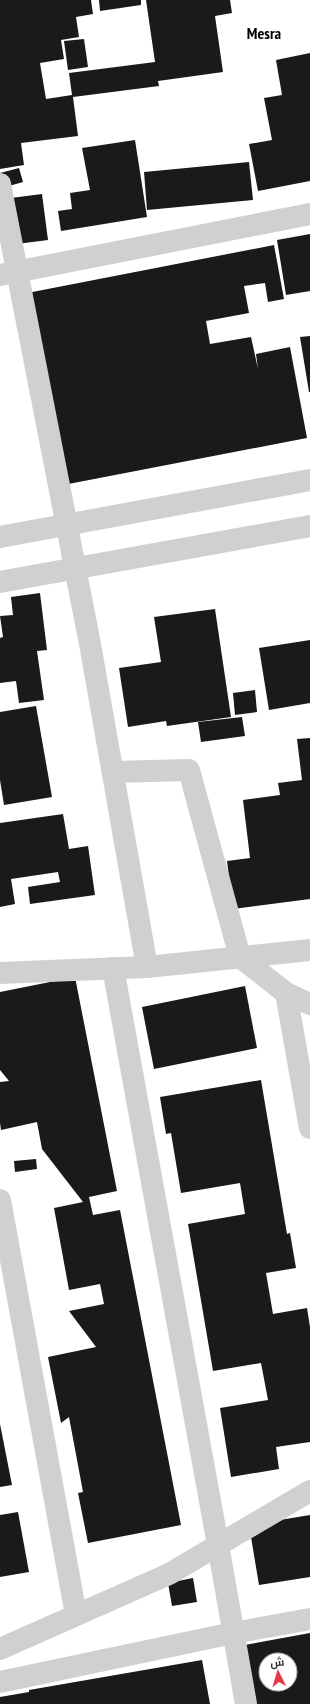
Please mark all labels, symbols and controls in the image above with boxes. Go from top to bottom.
district label: Mesra [247,23,282,43]
north arrow [258,1652,298,1692]
text: ش [269,1654,285,1670]

